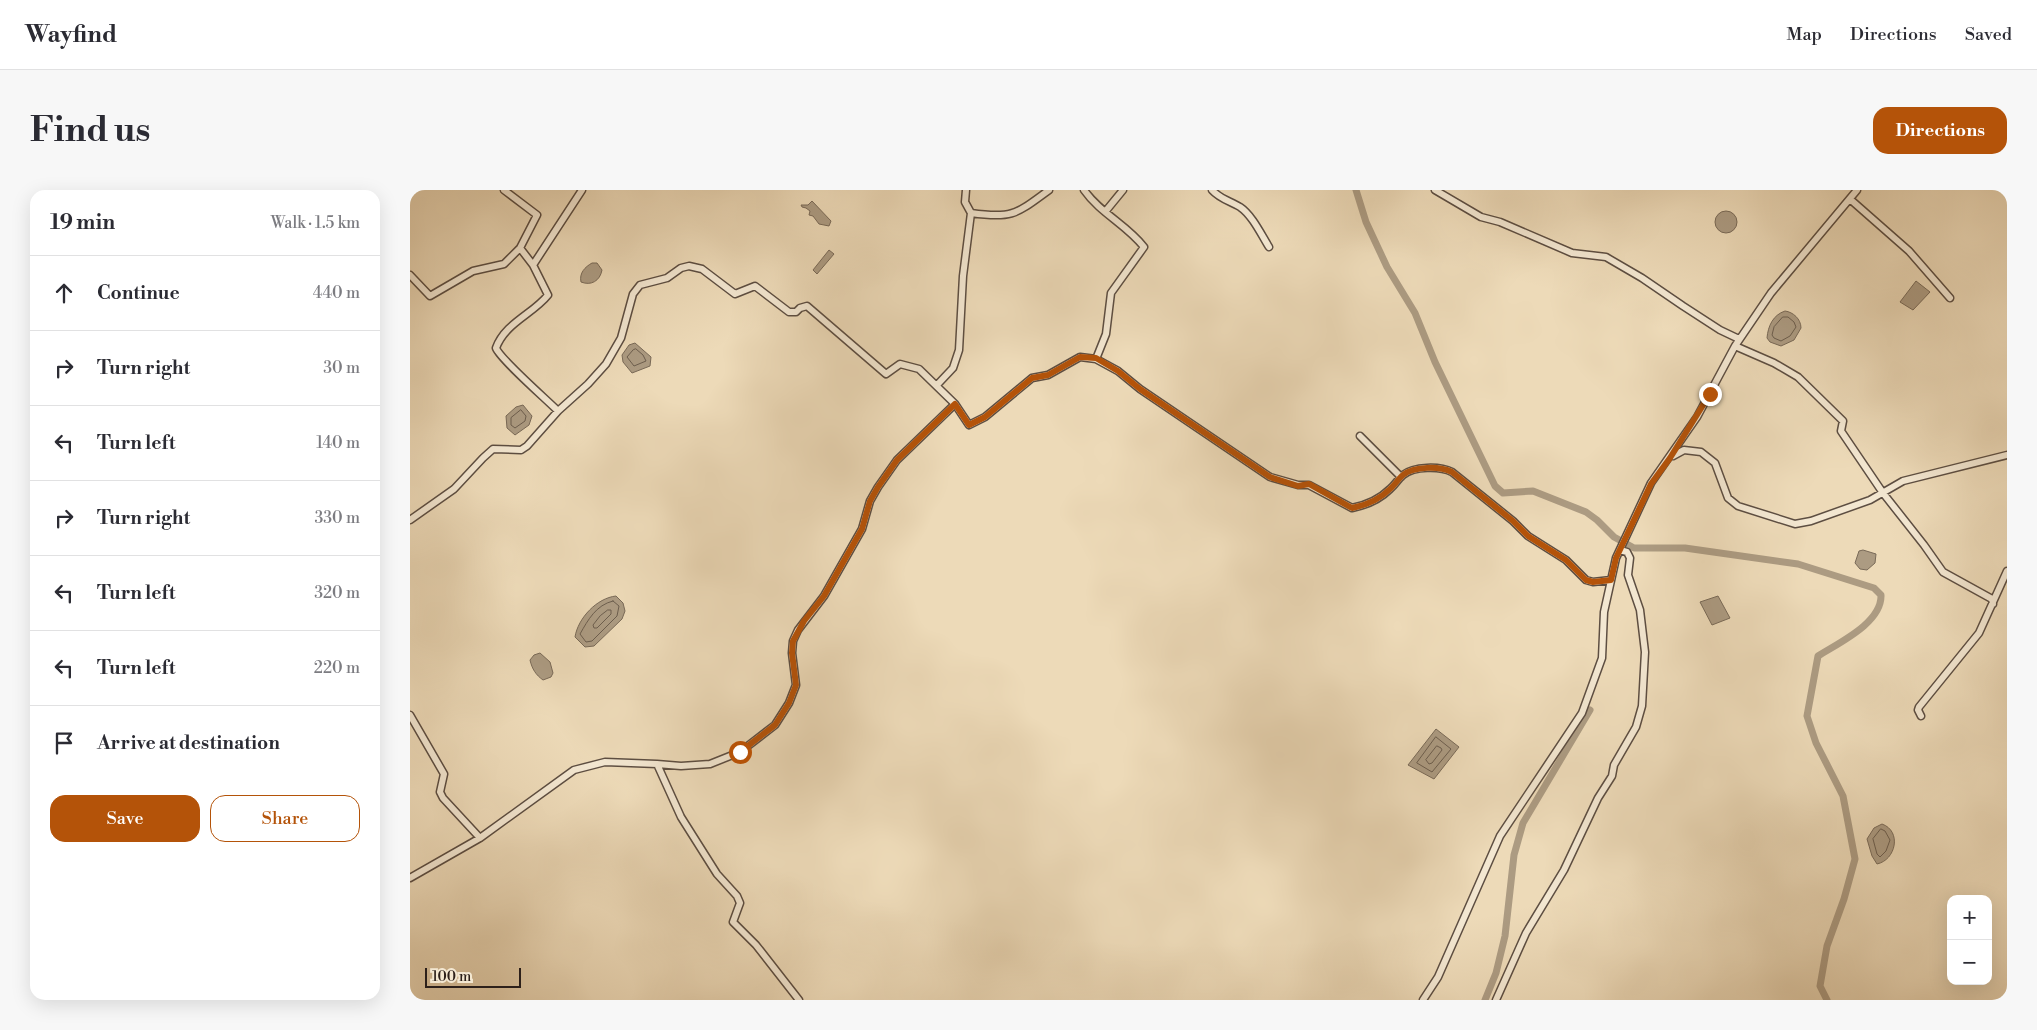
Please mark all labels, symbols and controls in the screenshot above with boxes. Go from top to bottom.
text: Wayfind [25,20,117,50]
text: Map [1786,23,1822,46]
text: Directions [1850,23,1937,46]
text: Saved [1965,23,2012,46]
button: Directions [1873,107,2007,154]
text: Find us [30,109,150,152]
text: 19 min [50,210,115,236]
text: Walk · 1.5 km [271,213,360,233]
icon: ahead [50,279,78,307]
text: Continue [97,281,180,305]
text: 440 m [313,283,360,303]
icon: right [50,354,78,382]
text: Turn right [97,356,190,380]
text: 30 m [323,358,360,378]
route end [1699,383,1722,406]
icon: left [50,429,78,457]
text: Turn left [97,431,176,455]
text: 140 m [316,433,360,453]
icon: right [50,504,78,532]
text: Turn right [97,506,190,530]
text: 330 m [314,508,360,528]
icon: left [50,579,78,607]
text: Turn left [97,581,176,605]
text: 320 m [314,583,360,603]
icon: left [50,654,78,682]
text: Turn left [97,656,176,680]
text: 220 m [314,658,360,678]
icon: arrive [50,729,78,757]
text: Arrive at destination [97,731,280,755]
route start [729,741,752,764]
button: Save [50,795,200,842]
button: Share [210,795,360,842]
map controls [1947,895,1992,985]
button: + [1947,895,1992,940]
button: − [1947,940,1992,985]
scale bar [425,965,521,988]
text: 100 m [432,968,471,986]

